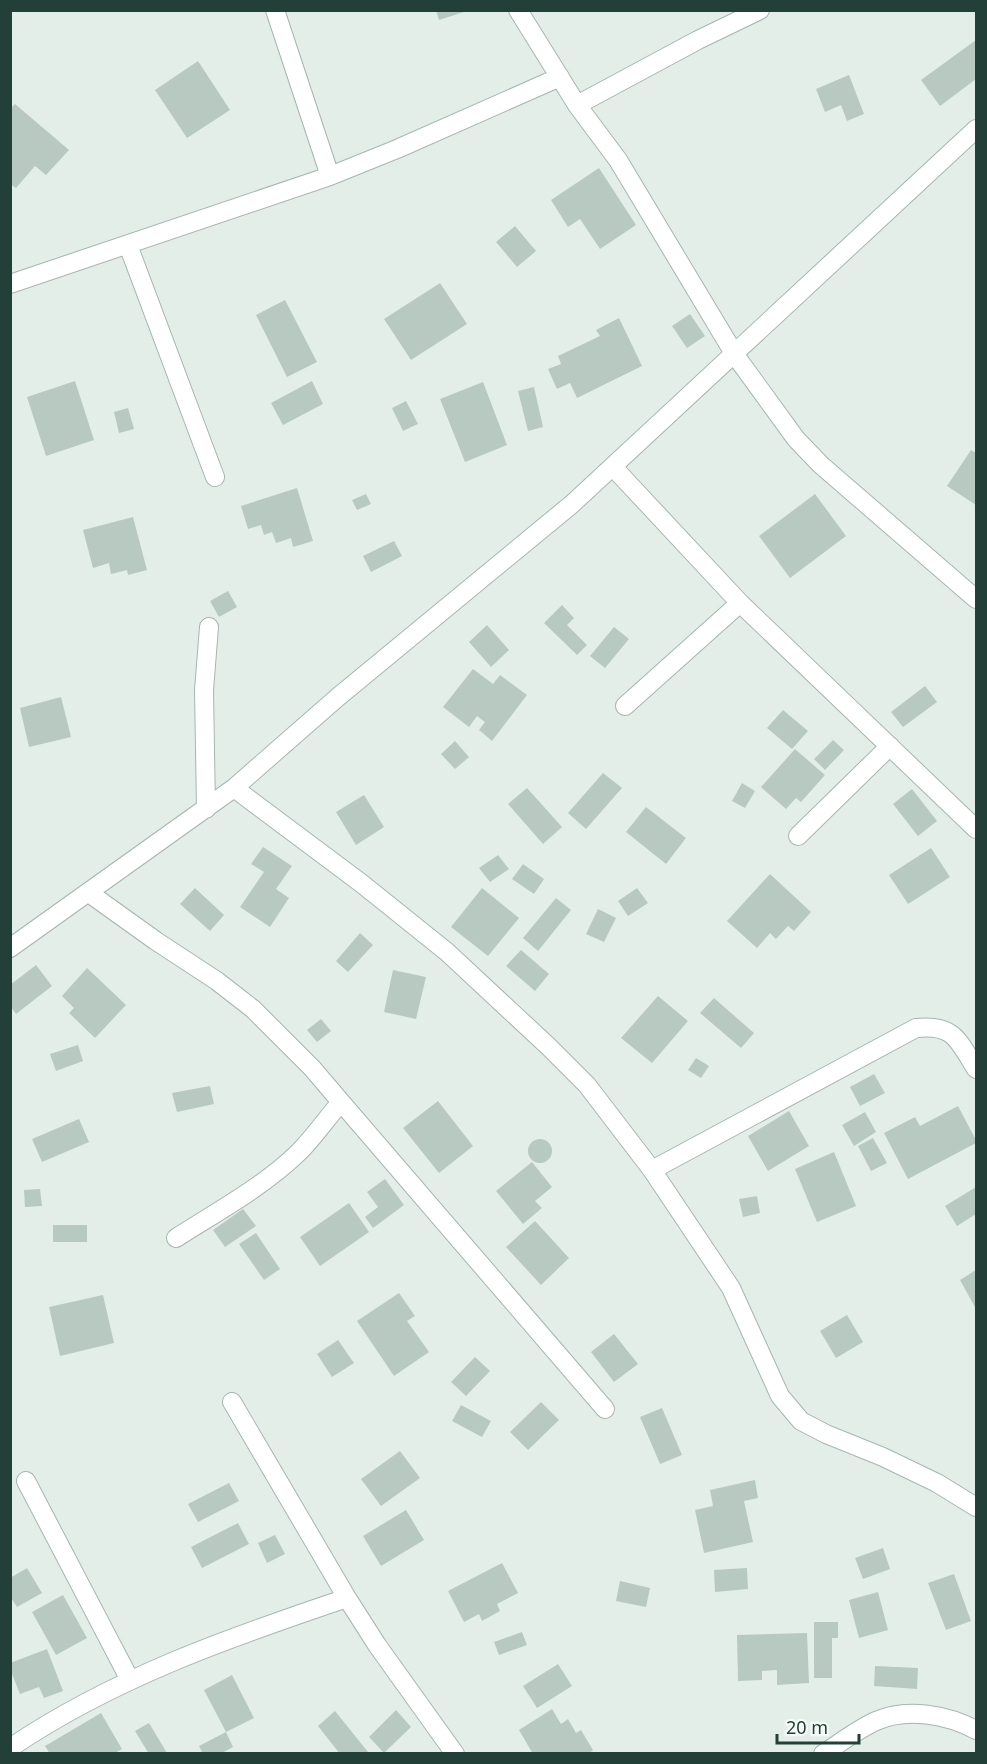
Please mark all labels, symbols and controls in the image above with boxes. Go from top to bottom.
scale bar [777,1707,860,1745]
text: 20 m [786,1715,828,1739]

